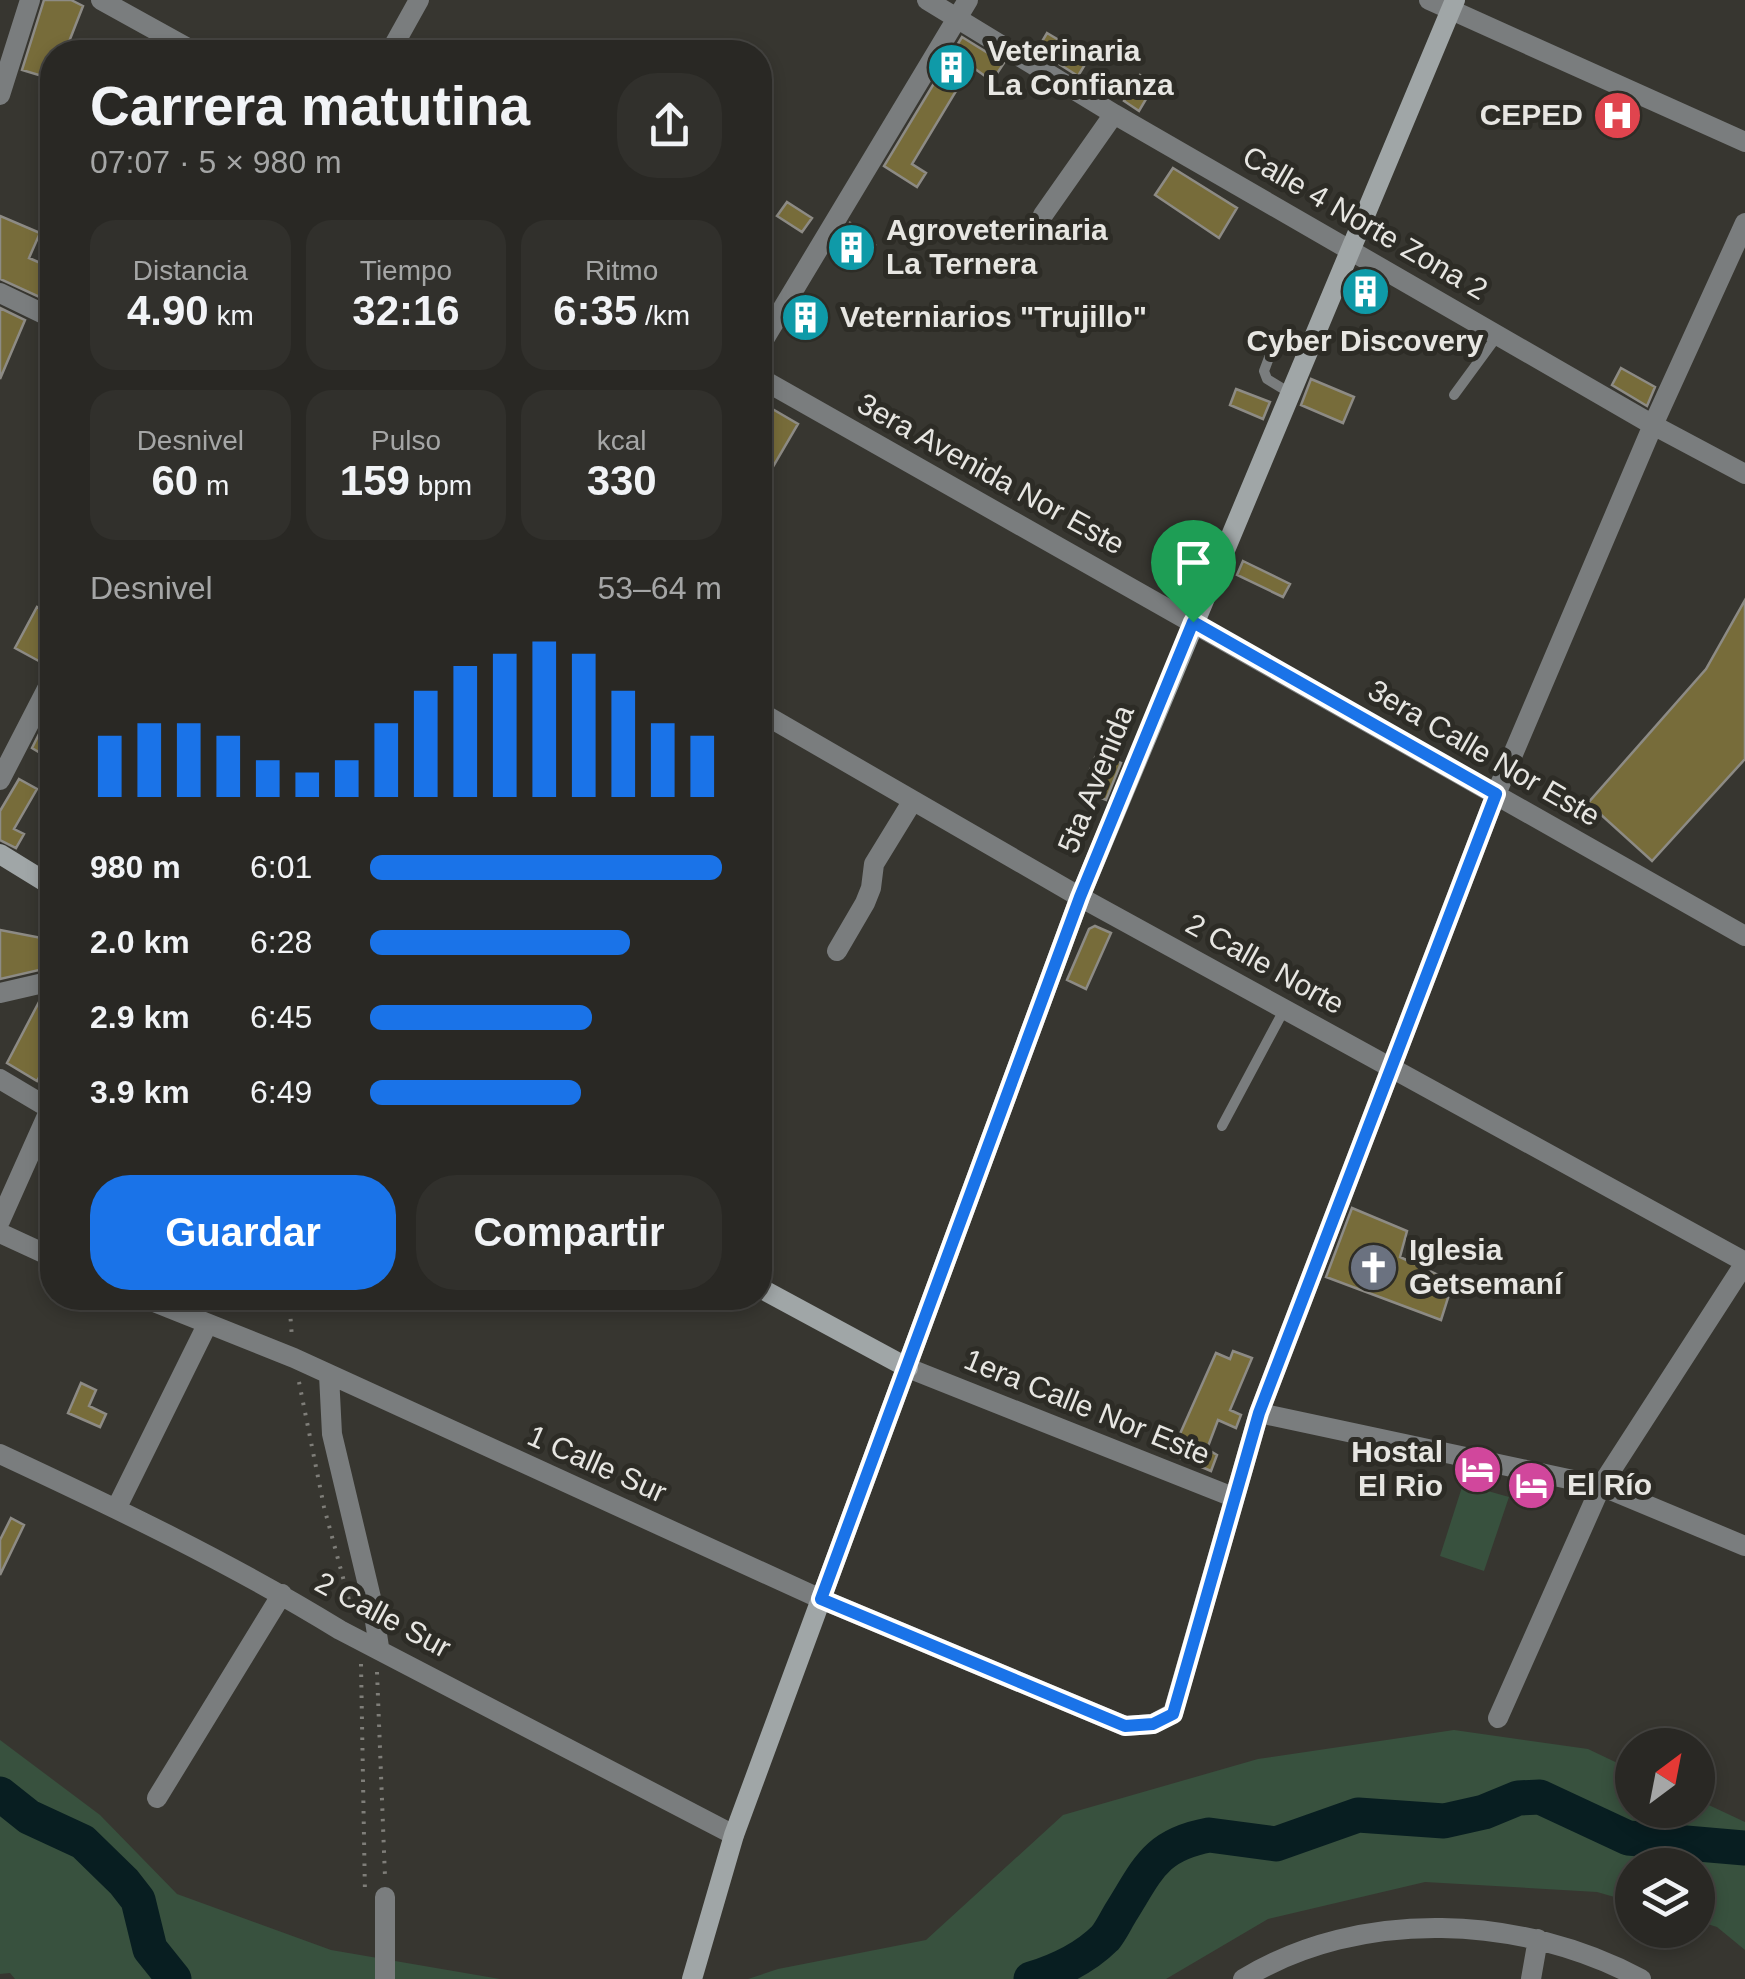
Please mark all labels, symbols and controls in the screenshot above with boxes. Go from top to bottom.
place label: Veterinaria La Confianza [987,34,1174,101]
building icon: Veterinaria La Confianza [926,42,978,94]
button: share [617,73,722,178]
text: Carrera matutina [90,75,530,137]
hospital icon: CEPED [1592,89,1644,141]
place label: CEPED [1480,98,1583,131]
street label: Calle 4 Norte Zona 2 [1237,139,1493,306]
text: 07:07 · 5 × 980 m [90,144,342,180]
place label: Agroveterinaria La Ternera [886,213,1108,280]
building icon: Agroveterinaria La Ternera [825,221,877,273]
text: Distancia [133,255,248,286]
text: Tiempo [360,255,452,286]
text: Ritmo [585,255,658,286]
building icon: Cyber Discovery [1339,266,1391,318]
text: 4.90 [127,287,209,334]
text: 32:16 [352,287,460,334]
text: 6:35 [553,287,637,334]
building icon: Veterniarios "Trujillo" [779,291,831,343]
text: km [209,300,254,331]
text: /km [637,300,690,331]
place label: Veterniarios "Trujillo" [840,300,1147,333]
place label: Cyber Discovery [1247,324,1484,357]
street label: 3era Avenida Nor Este [852,386,1130,561]
text: Desnivel [137,425,244,456]
text: Pulso [371,425,441,456]
text: kcal [597,425,647,456]
text: 60 [151,457,198,504]
text: 159 [340,457,410,504]
text: 330 [587,457,657,504]
text: m [198,470,229,501]
text: bpm [410,470,472,501]
pin [1151,520,1236,623]
icon: arrive [1166,535,1221,590]
text: Desnivel [90,570,213,606]
text: 53–64 m [597,570,722,606]
street label: 3era Calle Nor Este [1363,673,1606,832]
street label: 5ta Avenida [1051,700,1140,857]
text: 980 m [90,849,181,885]
text: 6:01 [250,849,312,885]
street label: 2 Calle Norte [1181,907,1350,1020]
text: 2.0 km [90,924,190,960]
text: 6:28 [250,924,312,960]
text: 2.9 km [90,999,190,1035]
text: 6:45 [250,999,312,1035]
text: 3.9 km [90,1074,190,1110]
text: 6:49 [250,1074,312,1110]
button: Guardar [90,1175,396,1290]
button: Compartir [416,1175,722,1290]
place label: Iglesia Getsemaní [1409,1233,1564,1300]
church icon: Iglesia Getsemaní [1348,1241,1400,1293]
street label: 1era Calle Nor Este [960,1342,1215,1471]
street label: 1 Calle Sur [523,1418,672,1509]
place label: Hostal El Rio [1351,1435,1443,1502]
hotel icon: Hostal El Rio [1452,1443,1504,1495]
hotel icon: El Río [1506,1459,1558,1511]
place label: El Río [1567,1468,1652,1501]
street label: 2 Calle Sur [310,1565,457,1664]
north arrow [1615,1728,1715,1828]
map controls [1615,1728,1715,1948]
button: layers [1615,1848,1715,1948]

